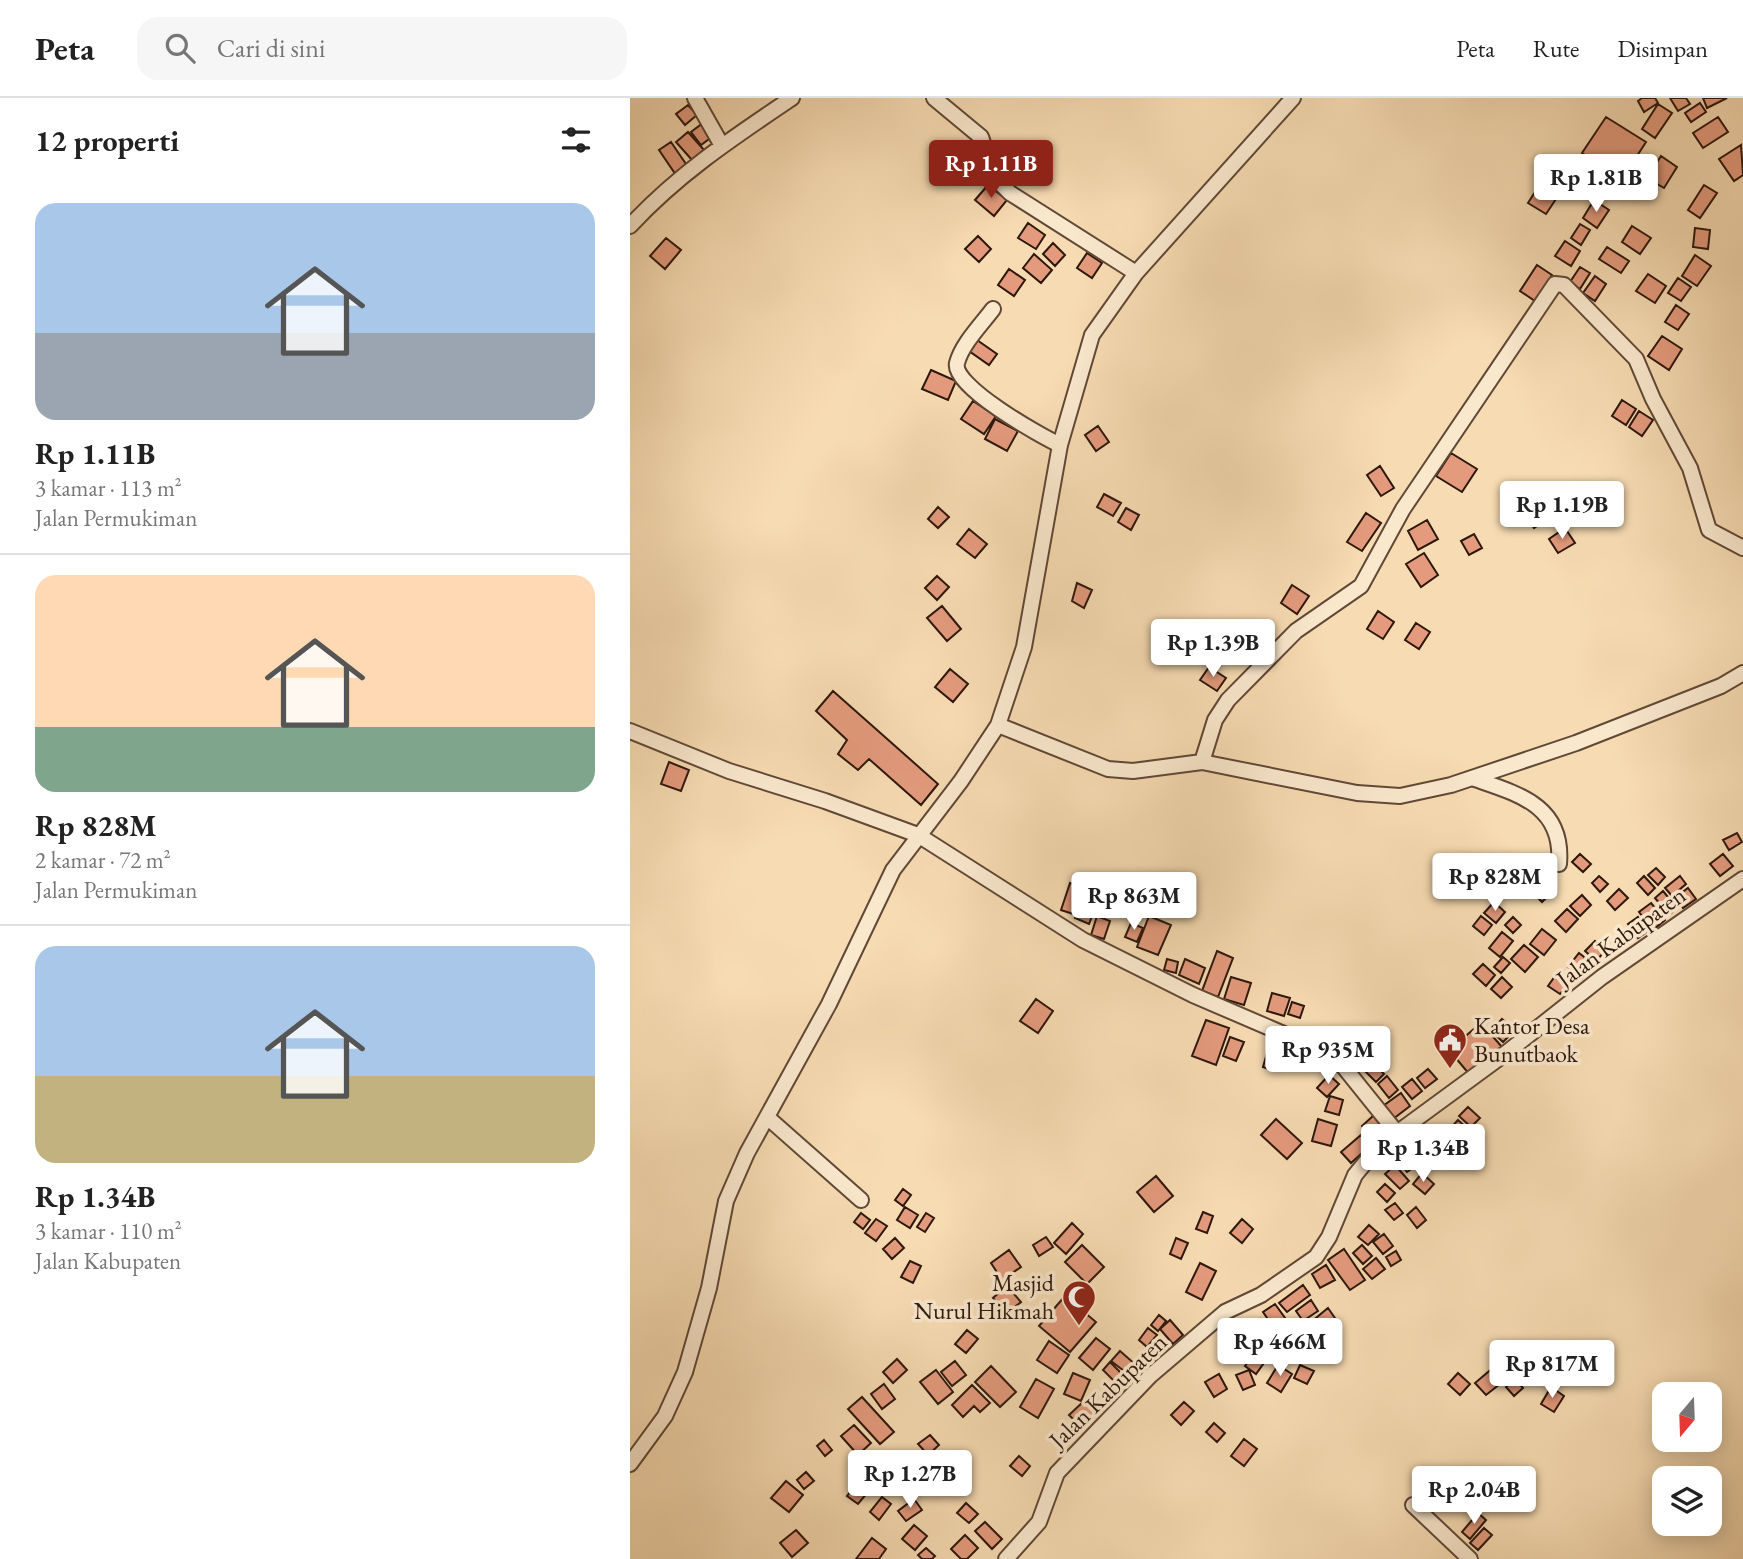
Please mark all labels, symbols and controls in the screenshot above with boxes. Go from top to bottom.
search box [137,17,627,80]
text: Peta [35,27,95,70]
icon: search [161,29,199,67]
text: Cari di sini [217,31,325,65]
text: Peta [1456,33,1495,64]
text: Rute [1533,33,1579,64]
text: Disimpan [1617,33,1708,64]
text: 12 properti [35,121,179,160]
icon: filters [557,121,595,159]
pin: Rp 1.11B [919,140,1063,200]
text: Rp 1.11B [945,148,1037,178]
pin: Rp 1.81B [1524,155,1668,214]
text: Rp 1.81B [1550,162,1642,192]
icon: home [252,248,378,374]
text: Rp 1.11B [35,434,155,473]
text: 3 kamar · 113 m² [35,473,182,503]
pin: Rp 1.19B [1490,482,1634,541]
text: Rp 1.19B [1516,489,1608,519]
text: Jalan Permukiman [35,503,197,533]
icon: home [252,620,378,746]
pin: Rp 1.39B [1141,620,1285,679]
text: Rp 1.39B [1167,627,1259,657]
text: Rp 828M [35,806,157,845]
text: 2 kamar · 72 m² [35,845,171,875]
pin: Rp 828M [1430,854,1560,913]
text: Rp 828M [1448,861,1542,891]
pin: Rp 863M [1069,872,1199,932]
text: Jalan Permukiman [35,875,197,905]
street label: Jalan Kabupaten [1548,879,1692,995]
text: Rp 863M [1087,880,1181,910]
icon: home [252,991,378,1117]
place label: Kantor Desa Bunutbaok [1474,1010,1590,1069]
public building icon: Kantor Desa Bunutbaok [1431,1021,1469,1070]
pin: Rp 935M [1263,1026,1393,1086]
text: Rp 935M [1281,1034,1375,1064]
pin: Rp 1.34B [1351,1124,1495,1184]
text: Rp 1.34B [1377,1132,1469,1162]
text: Rp 1.34B [35,1177,155,1216]
text: 3 kamar · 110 m² [35,1216,182,1246]
text: Jalan Kabupaten [35,1246,181,1276]
place label: Masjid Nurul Hikmah [914,1267,1055,1326]
mosque icon: Masjid Nurul Hikmah [1060,1278,1098,1327]
pin: Rp 466M [1215,1318,1345,1378]
street label: Jalan Kabupaten [1041,1326,1174,1456]
text: Rp 466M [1233,1326,1327,1356]
pin: Rp 817M [1487,1340,1617,1400]
text: Rp 817M [1505,1348,1599,1378]
north arrow [1652,1382,1722,1452]
map controls [1652,1382,1722,1536]
pin: Rp 1.27B [838,1450,982,1510]
text: Rp 1.27B [864,1458,956,1488]
pin: Rp 2.04B [1402,1466,1546,1526]
button: layers [1652,1466,1722,1536]
text: Rp 2.04B [1428,1474,1520,1504]

